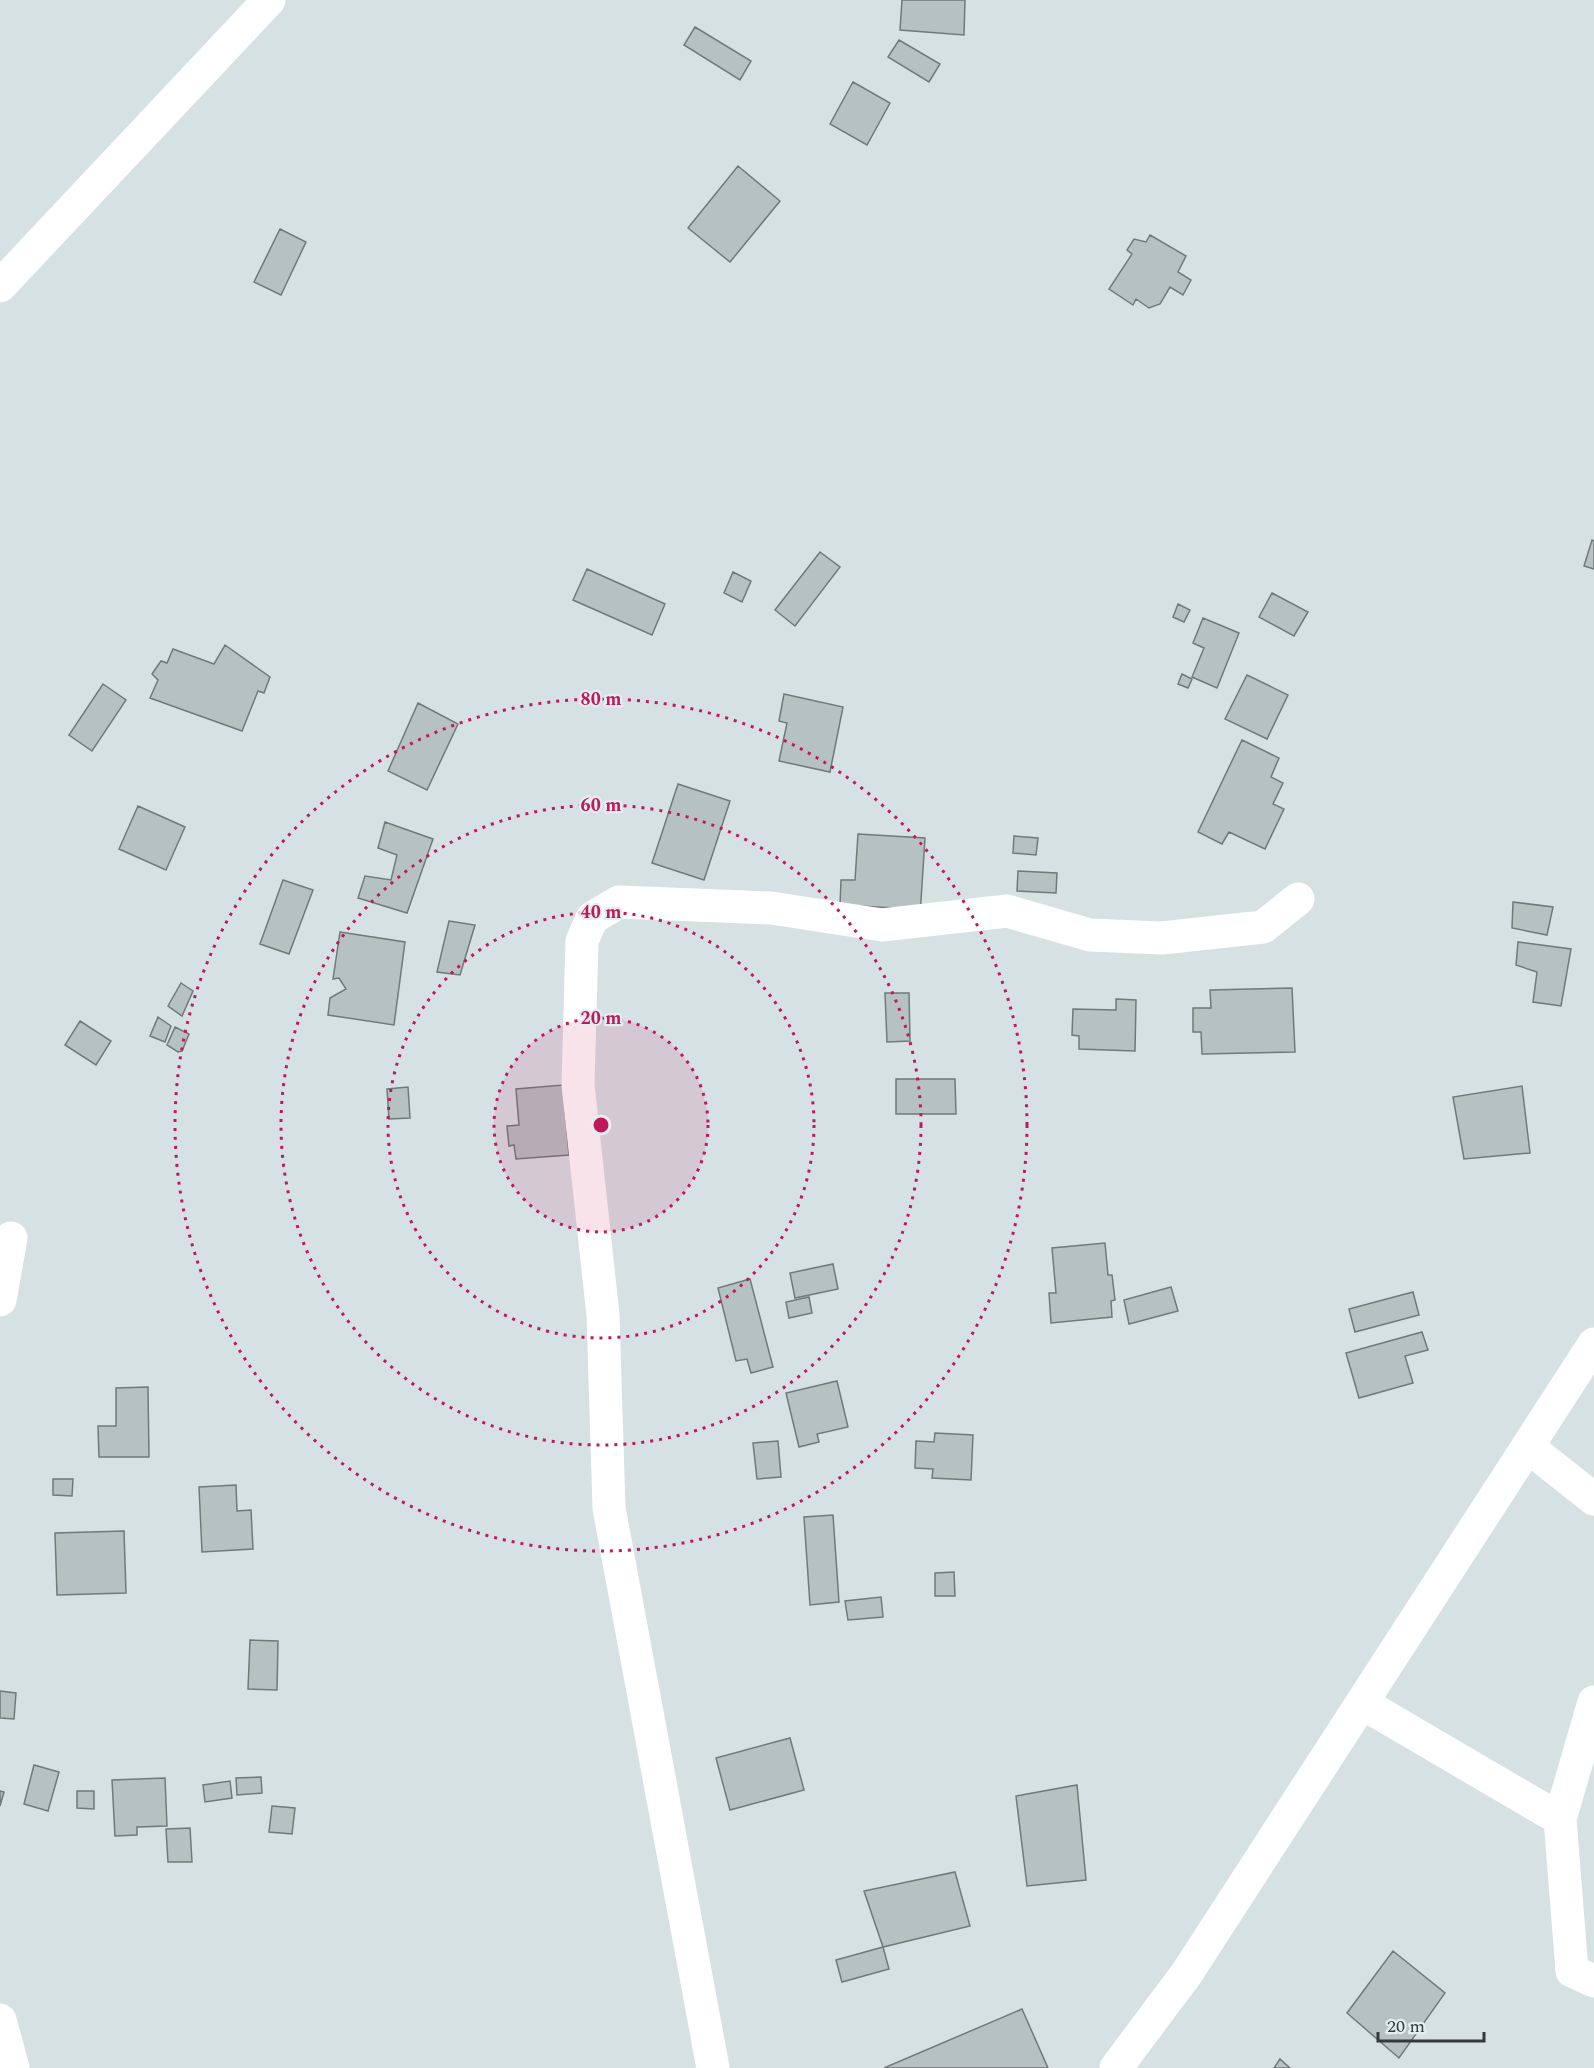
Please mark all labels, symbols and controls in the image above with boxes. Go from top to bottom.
text: 80 m [581,686,621,713]
text: 60 m [581,792,621,819]
text: 40 m [581,899,621,926]
text: 20 m [581,1005,621,1032]
centre of rings [591,1115,611,1135]
scale bar [1378,2005,1484,2043]
text: 20 m [1387,2013,1425,2040]

